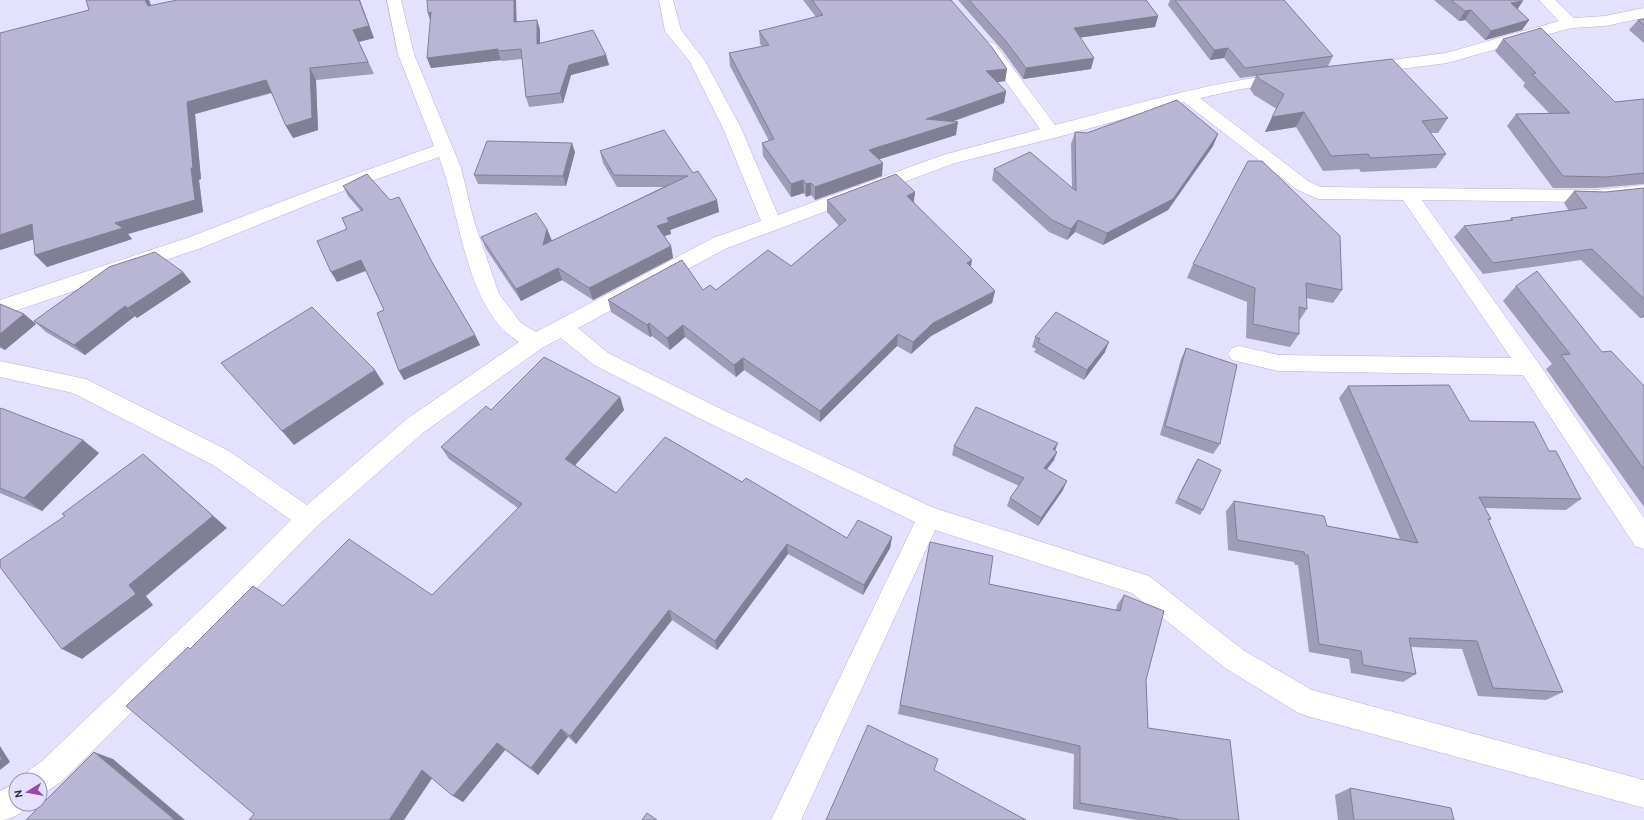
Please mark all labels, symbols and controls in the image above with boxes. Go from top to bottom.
north arrow [8,772,48,812]
text: N [12,789,26,799]

